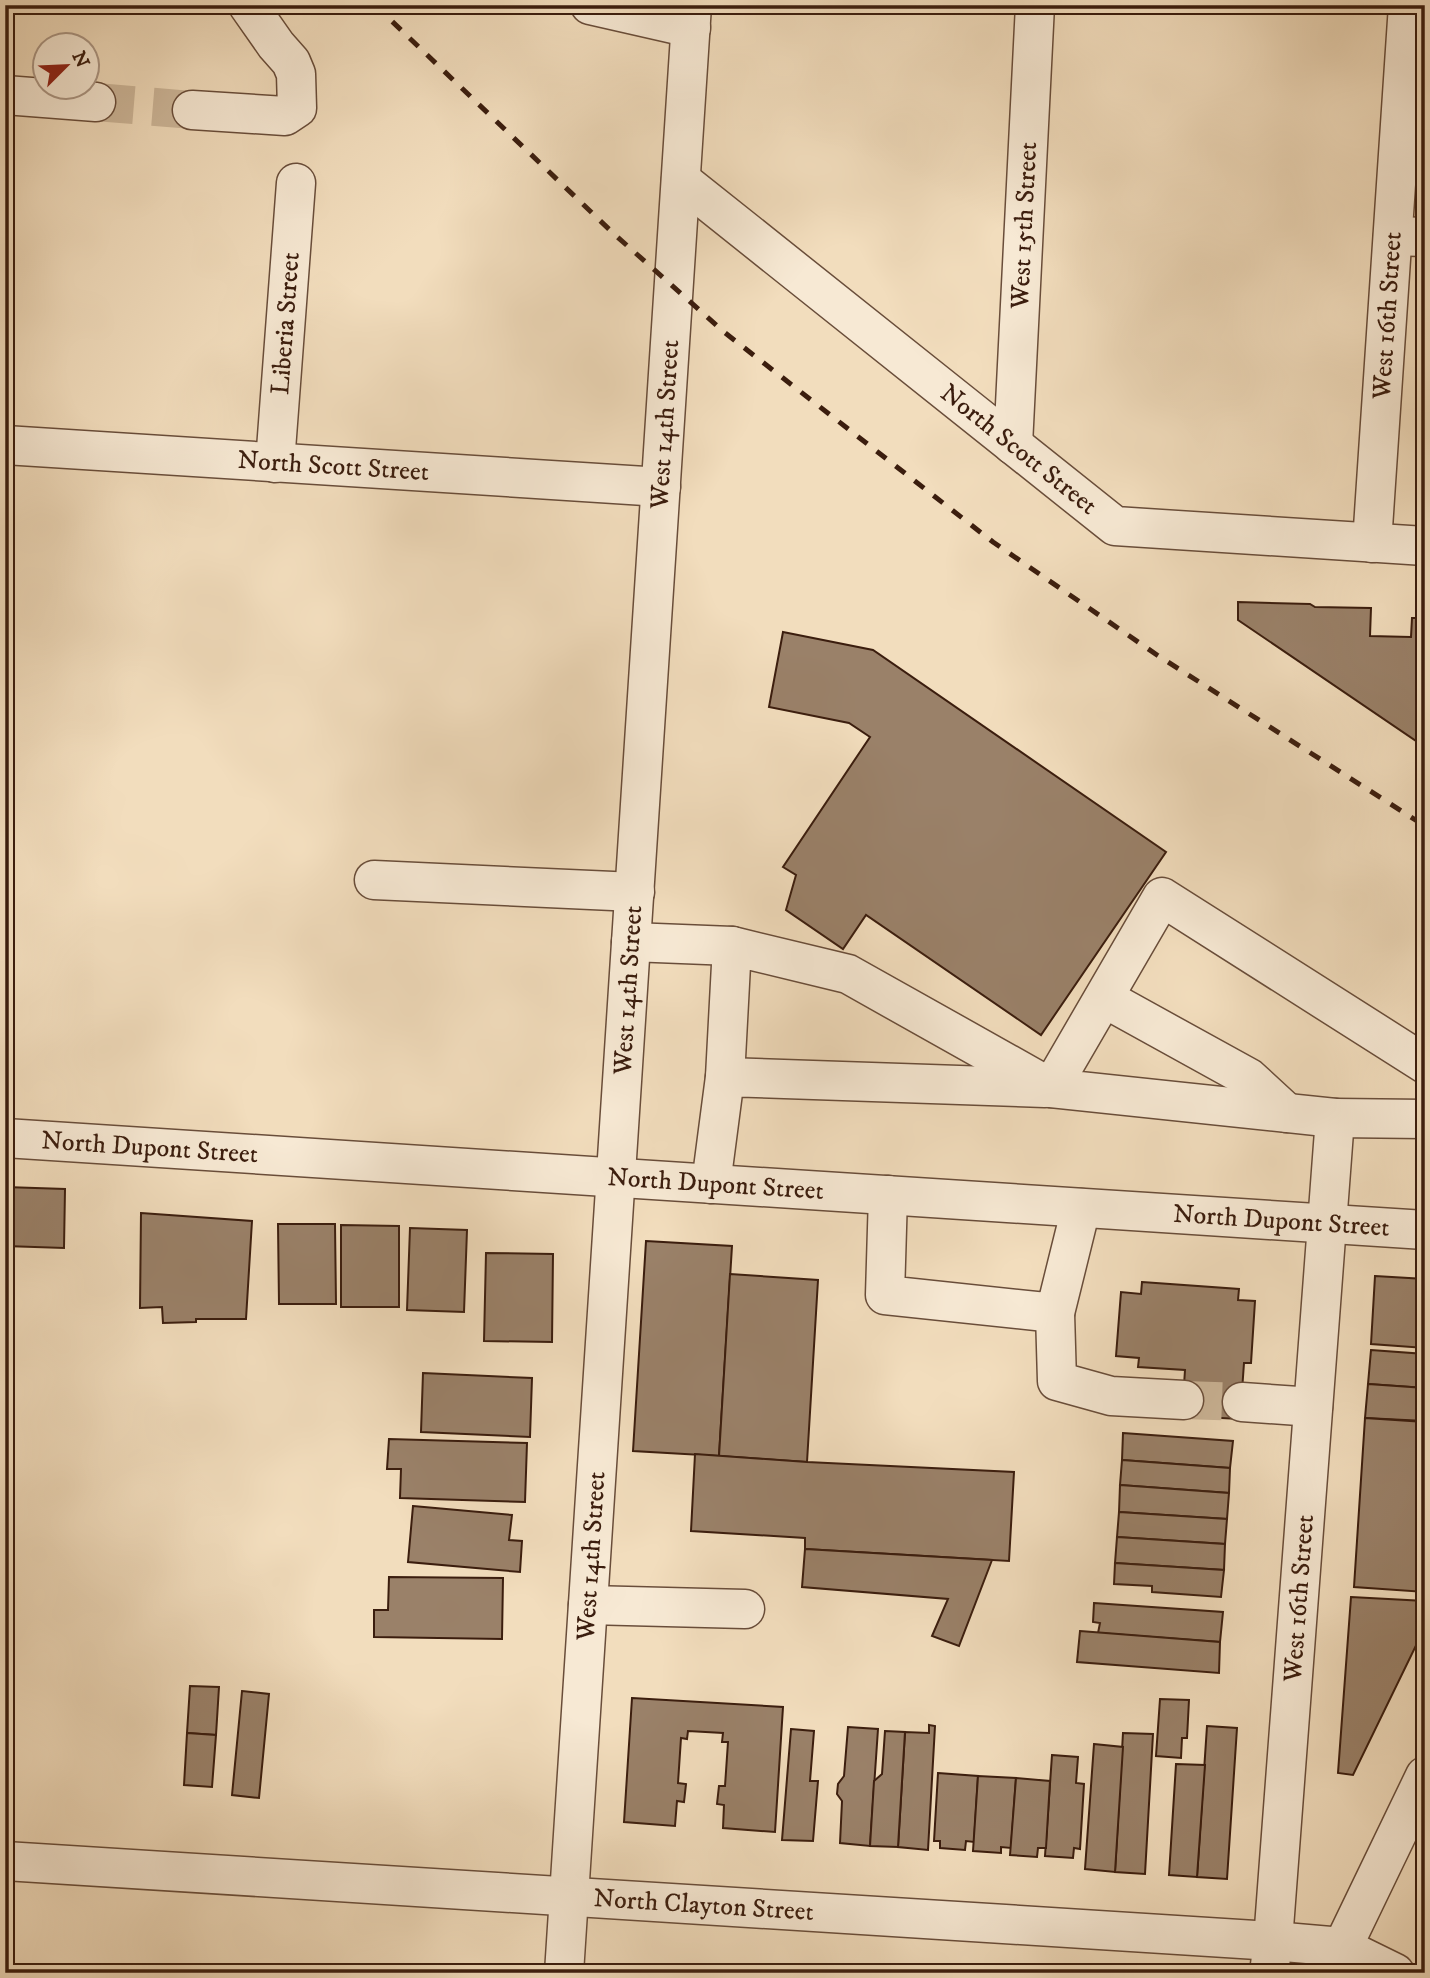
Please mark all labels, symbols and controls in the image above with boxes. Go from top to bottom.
north arrow [32,32,102,102]
text: N [66,48,94,72]
street label: West 15th Street [1003,141,1045,311]
street label: West 16th Street [1365,231,1409,401]
street label: Liberia Street [264,251,307,396]
street label: West 14th Street [643,339,687,511]
street label: North Scott Street [933,377,1104,522]
street label: North Scott Street [237,443,430,489]
street label: West 14th Street [606,904,650,1077]
street label: North Dupont Street [40,1124,259,1171]
street label: North Dupont Street [606,1161,825,1208]
street label: North Dupont Street [1172,1197,1391,1244]
street label: West 14th Street [569,1470,613,1643]
street label: West 16th Street [1276,1513,1322,1684]
street label: North Clayton Street [592,1882,815,1928]

